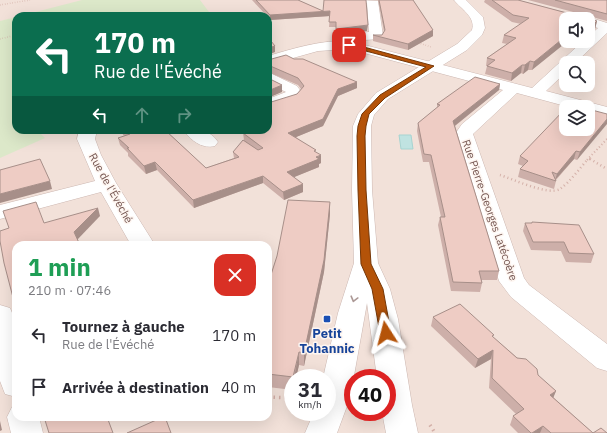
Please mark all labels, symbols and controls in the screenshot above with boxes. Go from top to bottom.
map controls [559,12,595,136]
button: sound [559,12,595,48]
text: 170 m [94,24,176,61]
icon: left [28,28,80,80]
pin [332,28,366,62]
icon: arrive [338,34,360,56]
button: search [559,56,595,92]
text: Rue de l'Évéché [94,60,222,83]
button: layers [559,100,595,136]
icon: left [89,104,111,126]
icon: ahead [131,104,153,126]
icon: right [173,104,195,126]
street label: Rue Pierre-Georges Latécoère [459,138,521,282]
street label: Rue de l'Évéché [86,150,136,226]
text: 1 min [28,251,91,283]
button: close [214,254,256,296]
text: 210 m · 07:46 [28,282,111,299]
one-way arrow [350,296,358,302]
position arrow [365,312,407,354]
marker: Petit Tohannic [322,314,332,324]
text: Tournez à gauche [62,317,185,336]
icon: left [28,324,50,346]
place label: Petit Tohannic [299,325,355,357]
text: 170 m [212,326,256,345]
text: Rue de l'Évéché [62,336,154,353]
speed limit sign: 40 [344,369,396,421]
icon: arrive [28,376,50,398]
text: 31 [298,376,322,403]
text: Arrivée à destination [62,378,209,397]
text: 40 m [221,378,256,397]
text: km/h [298,398,322,411]

